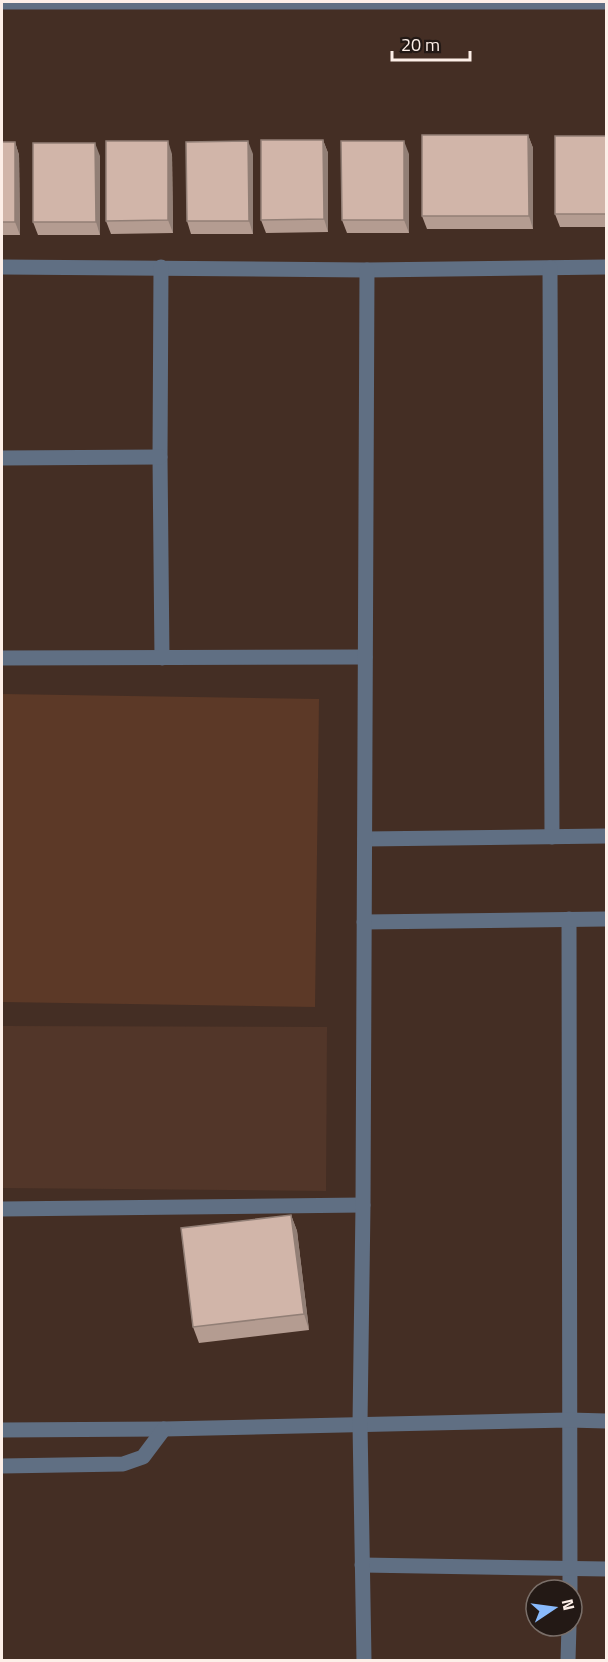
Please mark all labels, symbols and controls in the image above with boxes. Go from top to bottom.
scale bar [392,24,470,62]
text: 20 m [401,31,440,58]
north arrow [524,1578,584,1638]
text: N [556,1597,582,1613]

